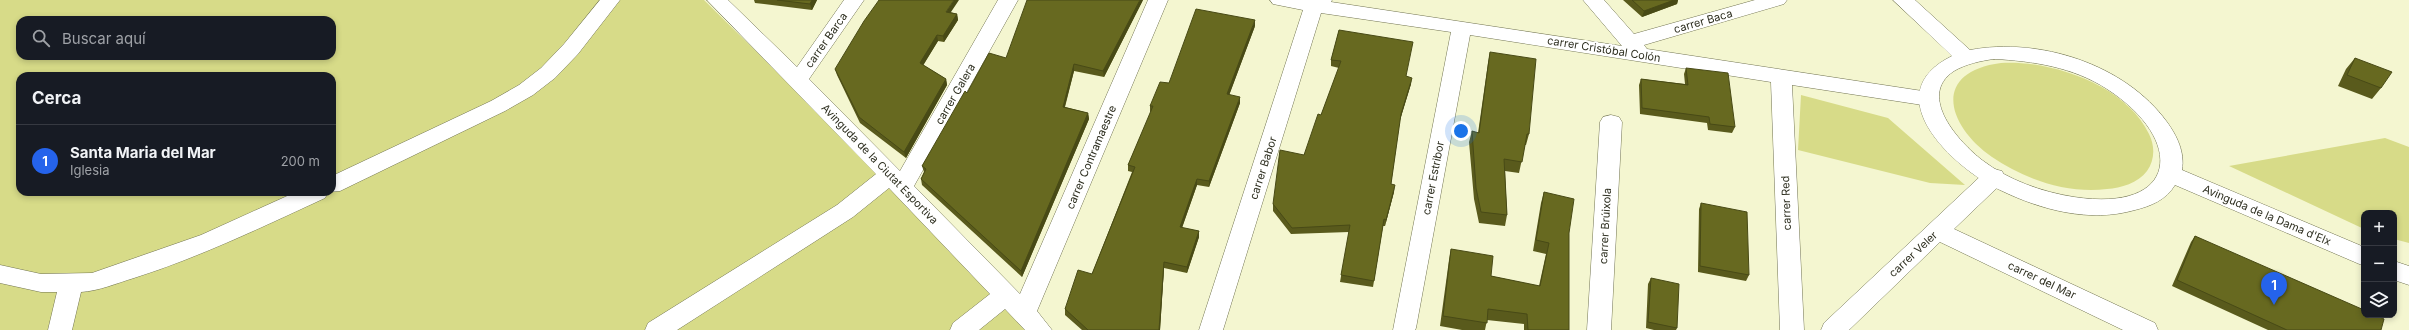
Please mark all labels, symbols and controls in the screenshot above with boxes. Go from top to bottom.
street label: carrer Baca [1672,6,1734,36]
street label: carrer Barca [802,10,850,70]
search box [16,16,336,60]
icon: search [30,27,52,49]
text: Buscar aquí [62,29,146,48]
street label: carrer Cristóbal Colón [1546,33,1662,65]
street label: carrer Galera [932,61,978,127]
text: Cerca [32,88,81,108]
street label: Avinguda de la Ciutat Esportiva [819,101,941,227]
street label: carrer Contramaestre [1063,103,1119,211]
your location [1451,121,1471,141]
street label: carrer Babor [1246,135,1280,201]
street label: carrer Estribor [1419,140,1447,216]
text: Santa Maria del Mar [70,143,216,162]
text: 1 [42,153,48,169]
text: 200 m [281,153,320,169]
text: Iglesia [70,162,110,178]
street label: carrer Red [1778,175,1794,231]
street label: Avinguda de la Dama d'Elx [2201,182,2333,248]
street label: carrer Brúixola [1596,188,1614,264]
map controls [2361,210,2397,318]
button: + [2361,210,2397,246]
street label: carrer Veler [1886,228,1940,280]
button: − [2361,246,2397,282]
street label: carrer del Mar [2006,258,2078,302]
pin: 1 [2261,272,2287,305]
button: layers [2361,282,2397,318]

